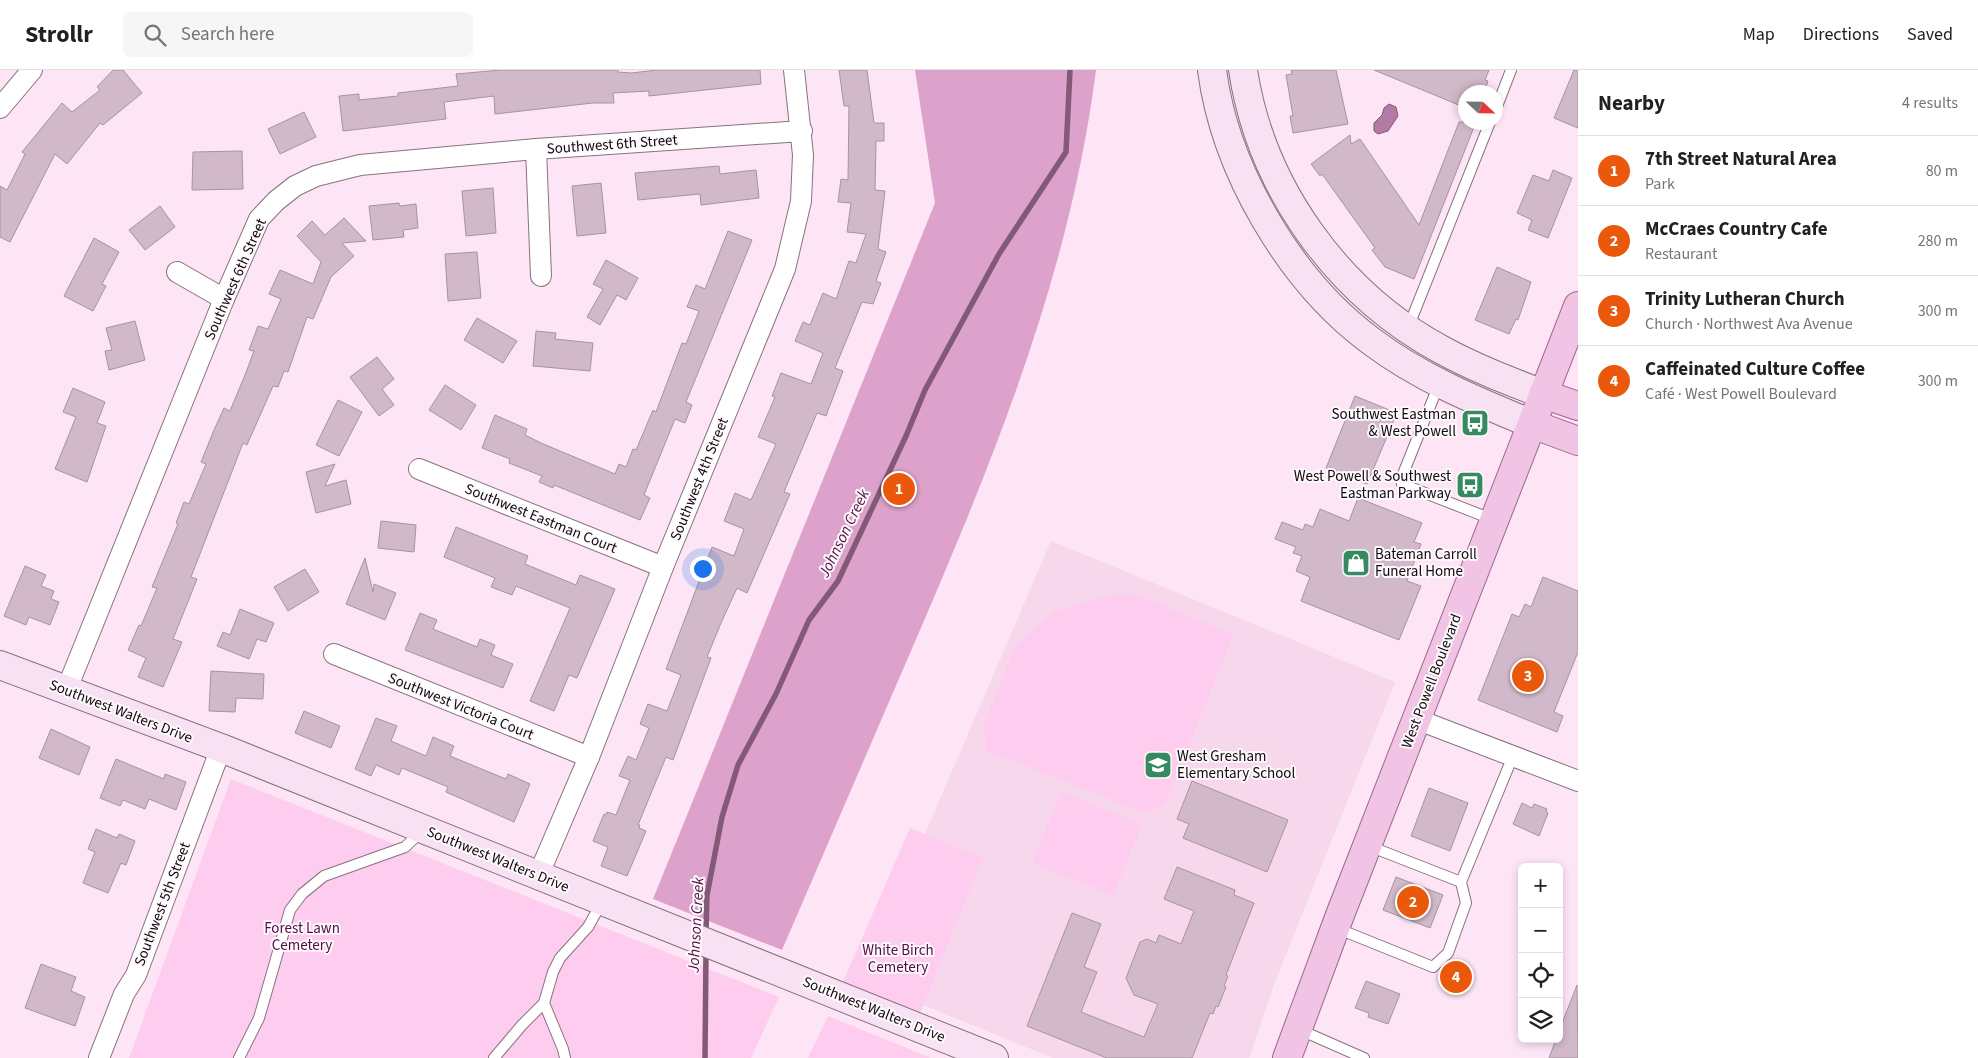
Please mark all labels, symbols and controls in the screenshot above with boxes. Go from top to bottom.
search box [123,12,473,57]
text: Strollr [25,17,93,52]
icon: search [141,21,169,49]
text: Search here [181,21,274,48]
text: Map [1743,22,1775,47]
text: Directions [1803,22,1879,47]
text: Saved [1907,22,1953,47]
north arrow [1458,85,1503,130]
text: Nearby [1598,88,1665,118]
text: 4 results [1902,92,1958,114]
street label: Southwest 6th Street [546,129,678,160]
text: 7th Street Natural Area [1645,146,1837,173]
text: 1 [1610,160,1618,182]
text: 80 m [1926,160,1958,182]
text: Park [1645,173,1675,195]
street label: Southwest 6th Street [199,215,272,343]
text: McCraes Country Cafe [1645,216,1828,243]
text: 2 [1610,230,1618,252]
text: 280 m [1918,230,1958,252]
text: Restaurant [1645,243,1718,265]
text: Trinity Lutheran Church [1645,286,1845,313]
text: 3 [1610,300,1618,322]
text: 300 m [1918,300,1958,322]
text: Church · Northwest Ava Avenue [1645,313,1853,335]
text: Caffeinated Culture Coffee [1645,356,1865,383]
text: 4 [1610,370,1618,392]
text: 300 m [1918,370,1958,392]
text: Café · West Powell Boulevard [1645,383,1837,405]
place label: Southwest Eastman & West Powell [1332,404,1456,442]
bus stop icon: Southwest Eastman & West Powell [1460,408,1490,438]
street label: Southwest 4th Street [665,415,734,544]
place label: West Powell & Southwest Eastman Parkway [1294,466,1451,504]
pin: 1 [883,470,915,508]
bus stop icon: West Powell & Southwest Eastman Parkway [1455,470,1485,500]
street label: Southwest Eastman Court [461,478,620,559]
water label: Johnson Creek [813,485,875,582]
place label: Bateman Carroll Funeral Home [1375,544,1477,582]
shop icon: Bateman Carroll Funeral Home [1341,548,1371,578]
your location [690,556,716,582]
street label: West Powell Boulevard [1396,611,1467,751]
pin: 3 [1512,657,1544,695]
street label: Southwest Victoria Court [385,668,537,745]
street label: Southwest Walters Drive [46,674,196,748]
place label: West Gresham Elementary School [1177,746,1295,784]
school or university icon: West Gresham Elementary School [1143,750,1173,780]
street label: Southwest Walters Drive [423,821,572,898]
street label: Southwest 5th Street [129,839,196,969]
map controls [1518,863,1563,1043]
button: + [1518,863,1563,908]
water label: Johnson Creek [682,876,710,974]
pin: 2 [1397,883,1429,921]
button: − [1518,908,1563,953]
park label: Forest Lawn Cemetery [264,918,340,956]
park label: White Birch Cemetery [862,940,934,978]
button: locate [1518,953,1563,998]
pin: 4 [1440,958,1472,996]
street label: Southwest Walters Drive [799,971,948,1048]
button: layers [1518,998,1563,1043]

